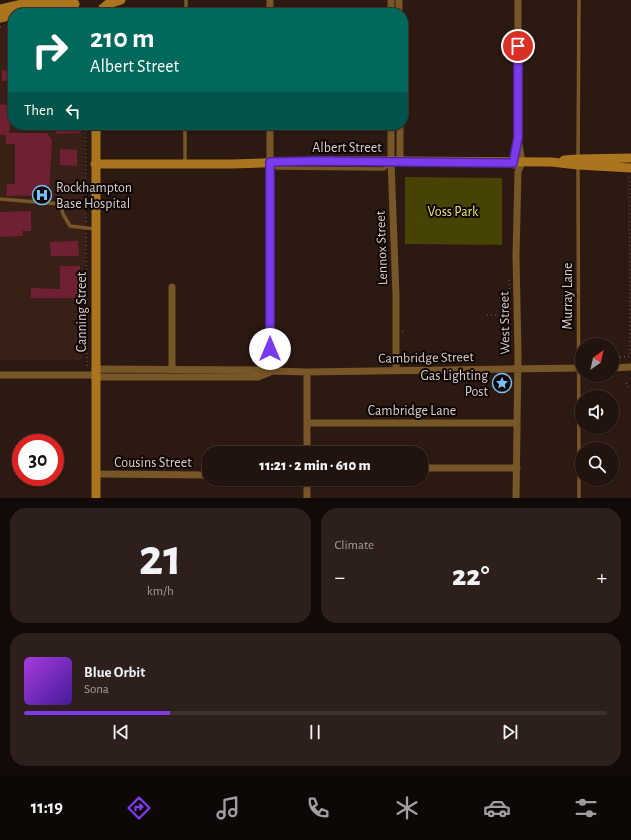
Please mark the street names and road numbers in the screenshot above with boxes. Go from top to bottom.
street label: Albert Street [312,141,382,155]
street label: Lennox Street [374,210,390,285]
street label: Murray Lane [561,262,575,330]
street label: Canning Street [75,271,89,352]
street label: West Street [497,291,513,355]
street label: Cambridge Street [378,350,474,366]
street label: Cambridge Lane [368,404,456,418]
street label: Cousins Street [114,456,192,470]

